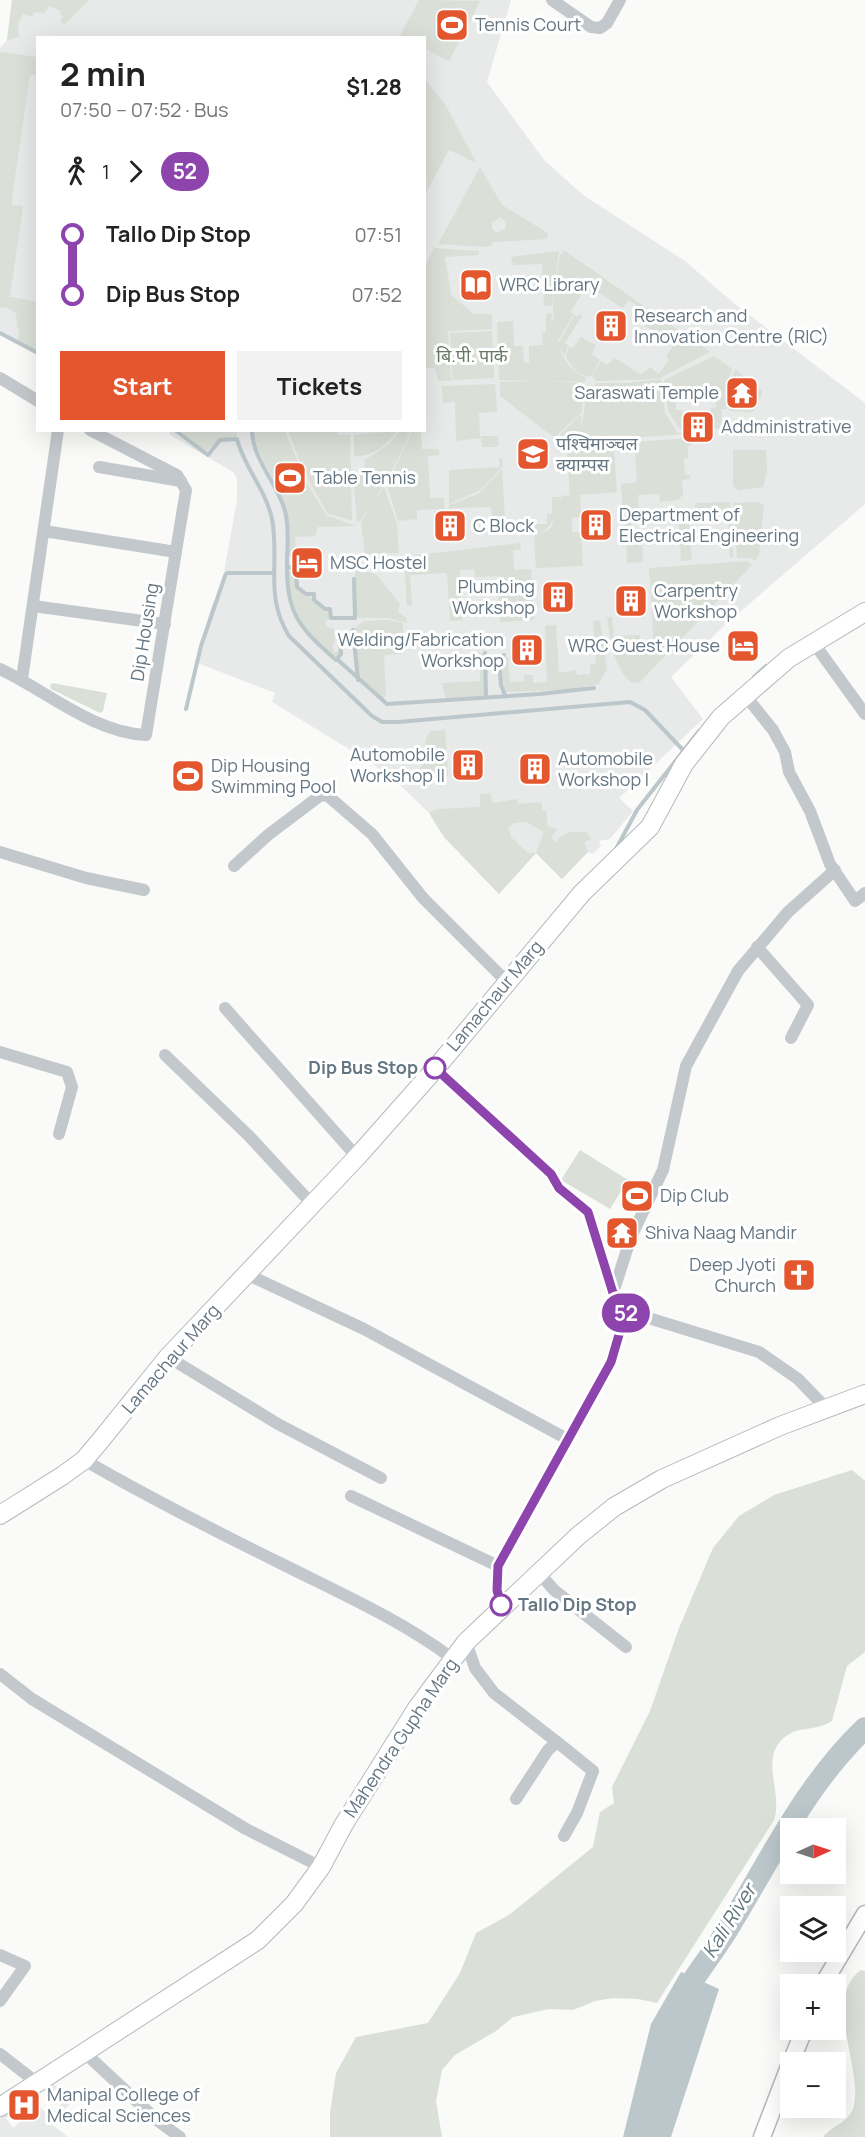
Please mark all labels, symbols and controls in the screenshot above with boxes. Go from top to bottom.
sports icon: Tennis Court [434,7,470,43]
place label: Tennis Court [475,12,581,36]
text: 2 min [60,51,146,96]
text: $1.28 [346,72,402,102]
text: 07:50 – 07:52 · Bus [60,96,229,123]
icon: walk [60,155,93,188]
icon: forward [119,155,152,188]
text: 52 [173,157,197,185]
text: 1 [102,158,110,185]
text: Tallo Dip Stop [106,219,251,249]
text: 07:51 [354,221,402,248]
library icon: WRC Library [458,267,494,303]
place label: WRC Library [499,272,600,296]
text: Dip Bus Stop [106,279,240,309]
text: 07:52 [351,281,402,308]
place label: Research and Innovation Centre (RIC) [634,303,829,348]
building icon: Research and Innovation Centre (RIC) [593,308,629,344]
park label: बि.पी. पार्क [436,343,509,367]
button: Start [60,351,225,420]
button: Tickets [237,351,402,420]
temple icon: Saraswati Temple [724,375,760,411]
place label: Saraswati Temple [574,380,719,404]
building icon: Addministrative [680,409,716,445]
place label: Addministrative [721,414,852,438]
place label: पश्‍चिमाञ्‍चल क्याम्पस [556,431,639,476]
school or university icon: पश्‍चिमाञ्‍चल क्याम्पस [515,436,551,472]
sports icon: Table Tennis [272,460,308,496]
place label: Table Tennis [313,465,416,489]
place label: Department of Electrical Engineering [619,502,799,547]
building icon: Department of Electrical Engineering [578,507,614,543]
building icon: C Block [432,508,468,544]
place label: C Block [473,513,535,537]
hotel icon: MSC Hostel [289,545,325,581]
place label: MSC Hostel [330,550,427,574]
place label: Plumbing Workshop [452,574,535,619]
place label: Carpentry Workshop [654,578,739,623]
building icon: Plumbing Workshop [540,579,576,615]
street label: Dip Housing [124,581,164,683]
building icon: Carpentry Workshop [613,583,649,619]
place label: Welding/Fabrication Workshop [338,627,504,672]
hotel icon: WRC Guest House [725,628,761,664]
building icon: Welding/Fabrication Workshop [509,632,545,668]
place label: WRC Guest House [568,633,720,657]
place label: Automobile Workshop II [350,742,445,787]
place label: Automobile Workshop I [558,746,653,791]
building icon: Automobile Workshop II [450,747,486,783]
building icon: Automobile Workshop I [517,751,553,787]
place label: Dip Housing Swimming Pool [211,753,336,798]
sports icon: Dip Housing Swimming Pool [170,758,206,794]
street label: Lamachaur Marg [441,935,548,1056]
place label: Dip Bus Stop [308,1055,418,1079]
marker: Dip Bus Stop [424,1057,446,1079]
sports icon: Dip Club [619,1178,655,1214]
place label: Dip Club [660,1183,729,1207]
temple icon: Shiva Naag Mandir [604,1215,640,1251]
place label: Shiva Naag Mandir [645,1220,797,1244]
place label: Deep Jyoti Church [689,1252,776,1297]
church icon: Deep Jyoti Church [781,1257,817,1293]
line badge: 52 [599,1294,653,1332]
street label: Lamachaur Marg [116,1298,225,1418]
text: 52 [614,1299,638,1327]
place label: Tallo Dip Stop [518,1592,637,1616]
marker: Tallo Dip Stop [490,1594,512,1616]
street label: Mahendra Gupha Marg [338,1653,463,1822]
north arrow [780,1818,846,1884]
map controls [780,1818,846,2118]
water label: Kali River [695,1876,763,1963]
button: layers [780,1896,846,1962]
button: + [780,1974,846,2040]
button: − [780,2052,846,2118]
place label: Manipal College of Medical Sciences [47,2082,200,2127]
hospital icon: Manipal College of Medical Sciences [6,2087,42,2123]

